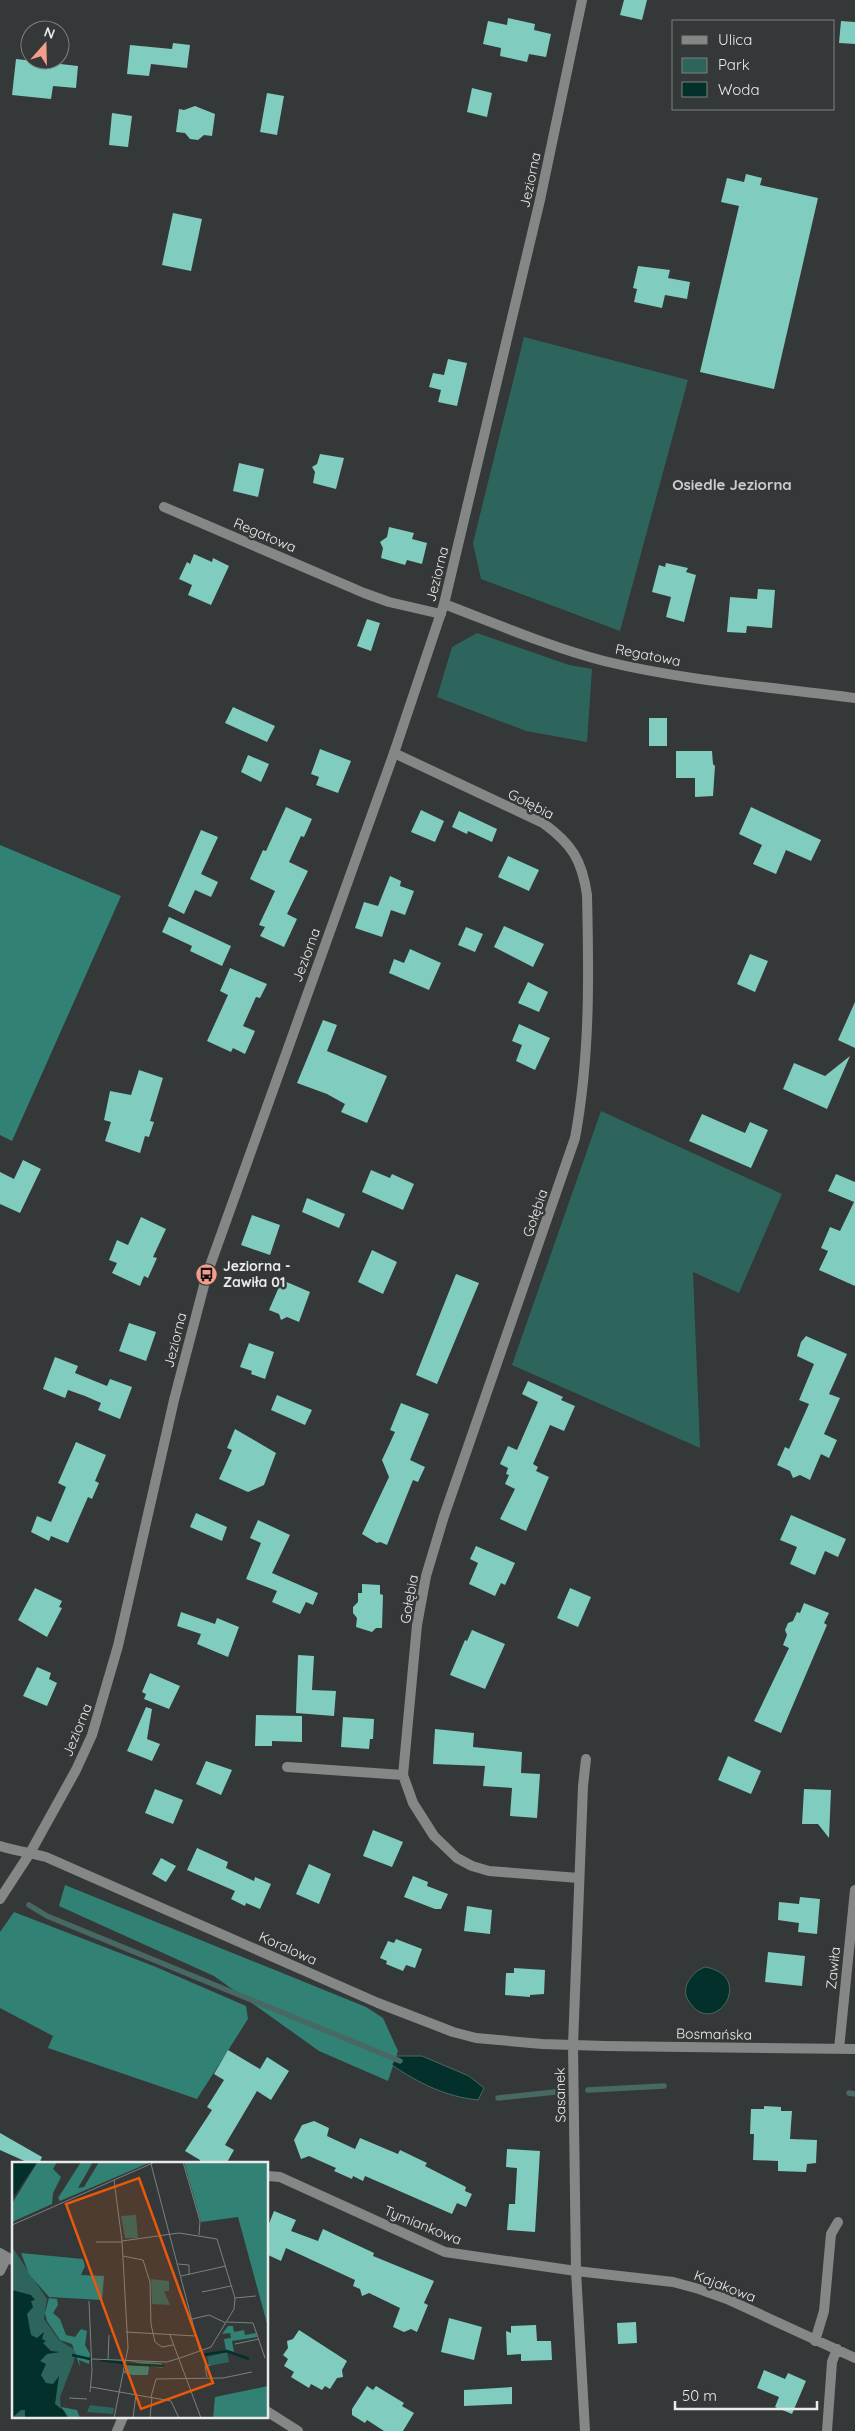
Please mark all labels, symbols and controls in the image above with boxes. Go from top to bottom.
north arrow [20,20,70,70]
legend [672,20,835,110]
text: N [42,23,57,43]
text: Ulica [718,30,752,49]
text: Park [718,55,750,74]
text: Woda [718,80,760,99]
street label: Jeziorna [515,151,545,209]
district label: Osiedle Jeziorna [672,475,792,494]
street label: Regatowa [231,514,299,556]
street label: Jeziorna [421,545,453,603]
street label: Regatowa [614,640,682,670]
street label: Gołębia [505,785,557,823]
street label: Jeziorna [288,926,324,984]
street label: Gołębia [518,1187,552,1239]
place label: Jeziorna - Zawiła 01 [223,1257,290,1291]
bus stop icon: Jeziorna - Zawiła 01 [195,1262,219,1286]
street label: Jeziorna [159,1311,191,1369]
street label: Gołębia [396,1573,422,1625]
street label: Jeziorna [58,1701,96,1759]
street label: Koralowa [256,1927,320,1969]
street label: Zawiła [822,1946,844,1990]
street label: Bosmańska [676,2024,752,2044]
street label: Sasanek [551,2067,569,2123]
inset map [12,2162,269,2418]
street label: Tymiankowa [382,2201,464,2249]
street label: Kajakowa [691,2266,759,2306]
scale bar [675,2378,818,2410]
text: 50 m [682,2386,717,2405]

